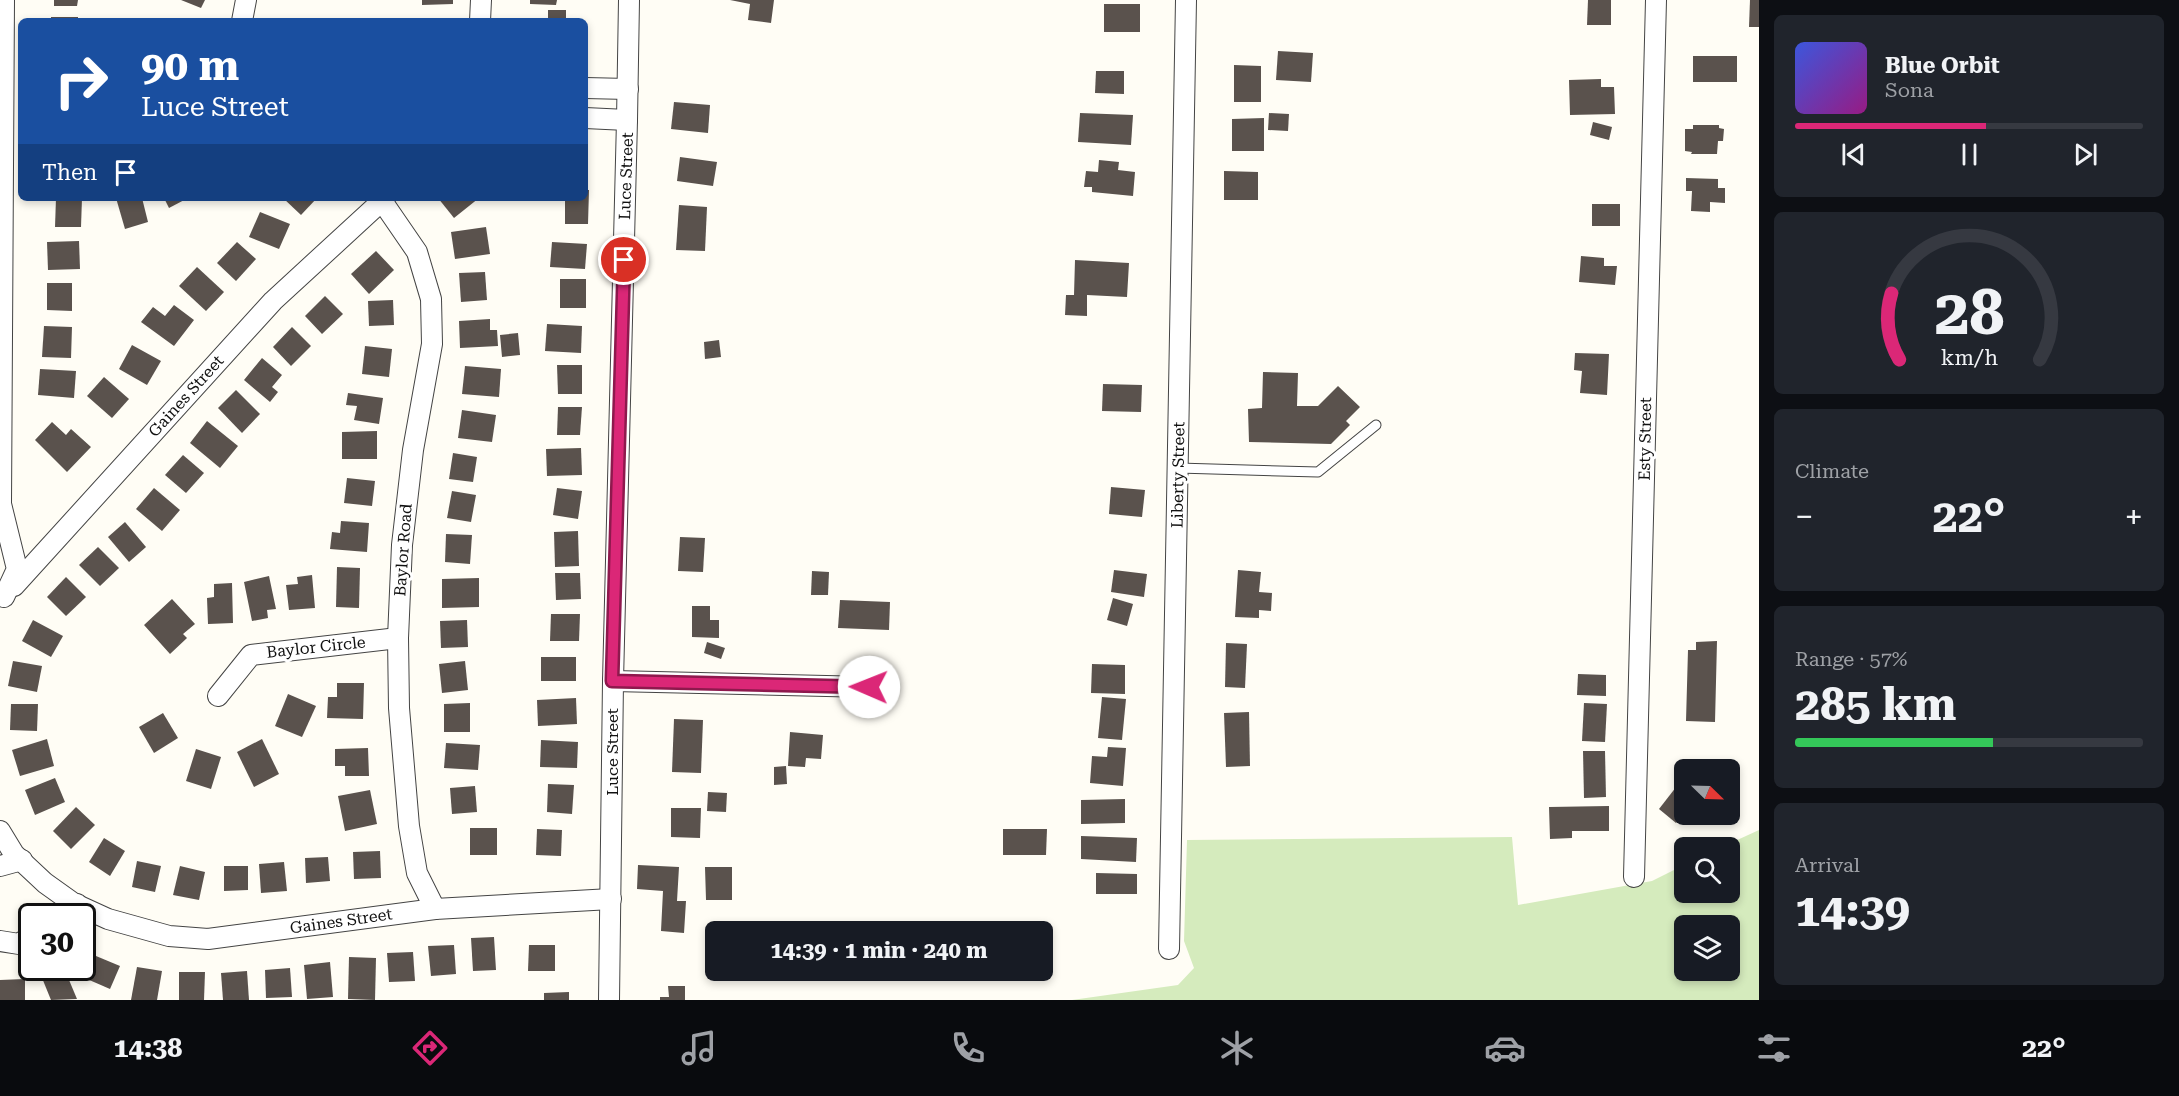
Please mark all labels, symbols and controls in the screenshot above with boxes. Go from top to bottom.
text: 90 m [141,41,239,90]
icon: right [42,42,120,120]
text: Blue Orbit [1885,53,2000,78]
text: Sona [1885,78,1934,102]
text: Luce Street [141,91,289,123]
street label: Luce Street [615,132,637,220]
icon: previous [1837,138,1870,171]
icon: pause [1953,138,1986,171]
icon: next [2069,138,2102,171]
icon: arrive [109,156,142,189]
text: Then [42,160,97,185]
pin [598,234,649,285]
icon: arrive [607,243,640,276]
text: 28 [1934,276,2004,349]
text: km/h [1940,345,1998,370]
street label: Gaines Street [144,351,228,441]
street label: Esty Street [1635,397,1655,481]
street label: Liberty Street [1168,422,1188,528]
text: Climate [1795,459,1869,483]
text: 22° [1933,490,2005,543]
text: − [1795,497,1813,536]
text: + [2125,497,2143,536]
street label: Baylor Road [390,503,416,597]
street label: Baylor Circle [265,632,367,662]
text: Range · 57% [1795,647,1907,671]
position arrow [837,655,901,719]
text: 285 km [1795,678,1956,731]
street label: Luce Street [603,708,622,796]
north arrow [1674,759,1740,825]
map controls [1674,759,1740,981]
button: search [1674,837,1740,903]
text: Arrival [1795,853,1860,877]
text: 14:39 [1795,884,1910,937]
speed limit sign: 30 [18,903,96,981]
street label: Gaines Street [289,904,393,938]
button: layers [1674,915,1740,981]
text: 14:39 · 1 min · 240 m [770,938,988,963]
icon: directions [409,1027,451,1069]
icon: music [678,1027,720,1069]
icon: phone [947,1027,989,1069]
icon: climate [1216,1027,1258,1069]
icon: car [1484,1027,1526,1069]
icon: filters [1753,1027,1795,1069]
text: 14:38 [113,1032,182,1064]
text: 22° [2022,1032,2066,1064]

